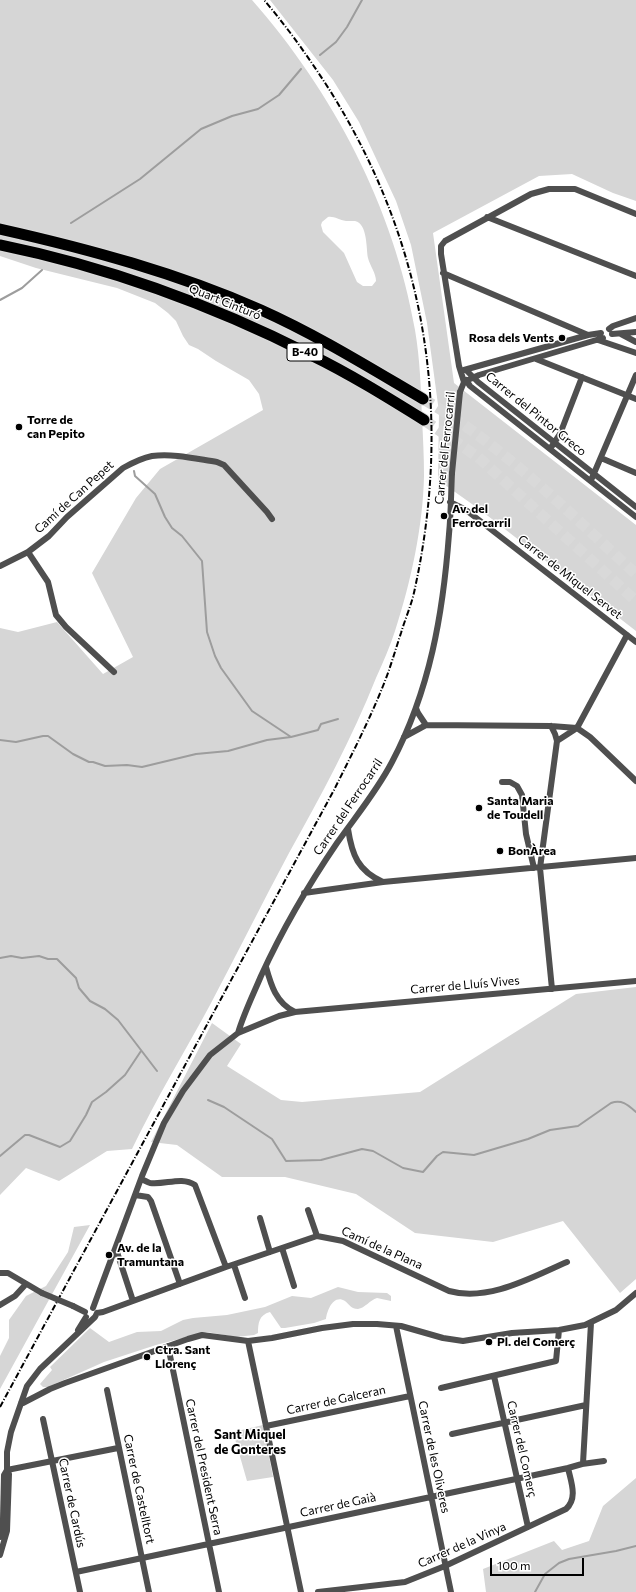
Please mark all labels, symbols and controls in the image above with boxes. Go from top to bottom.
street label: Quart Cinturó [187,281,263,323]
place label: Rosa dels Vents [469,331,554,345]
marker: Rosa dels Vents [557,333,567,343]
road number: B-40 [287,343,323,361]
street label: Carrer del Pintor Greco [483,369,589,459]
street label: Carrer del Ferrocarril [432,391,458,505]
place label: Torre de can Pepito [27,413,85,441]
marker: Torre de can Pepito [14,422,24,432]
street label: Camí de Can Pepet [31,458,117,536]
place label: Av. del Ferrocarril [452,502,511,530]
marker: Av. del Ferrocarril [439,511,449,521]
street label: Carrer de Miquel Servet [515,532,625,622]
street label: Carrer del Ferrocarril [310,756,386,858]
place label: Santa Maria de Toudell [487,794,554,822]
marker: Santa Maria de Toudell [474,803,484,813]
place label: BonÀrea [508,844,556,858]
marker: BonÀrea [495,846,505,856]
street label: Carrer de Lluís Vives [410,973,520,997]
street label: Camí de la Plana [339,1224,425,1272]
place label: Av. de la Tramuntana [117,1241,184,1269]
marker: Av. de la Tramuntana [104,1250,114,1260]
place label: Pl. del Comerç [497,1335,575,1349]
marker: Pl. del Comerç [484,1337,494,1347]
place label: Ctra. Sant Llorenç [155,1343,210,1371]
marker: Ctra. Sant Llorenç [142,1352,152,1362]
street label: Carrer de Galceran [285,1382,387,1418]
street label: Carrer del President Serra [182,1397,226,1537]
street label: Carrer de les Oliveres [415,1399,453,1515]
street label: Carrer del Comerç [504,1399,540,1499]
district label: Sant Miquel de Gonteres [214,1427,286,1458]
street label: Carrer de Castelltort [120,1433,158,1545]
street label: Carrer de Cardús [55,1457,89,1549]
street label: Carrer de Gaià [299,1490,377,1520]
street label: Carrer de la Vinya [416,1519,508,1571]
scale bar [492,1550,586,1576]
text: 100 m [497,1558,531,1572]

